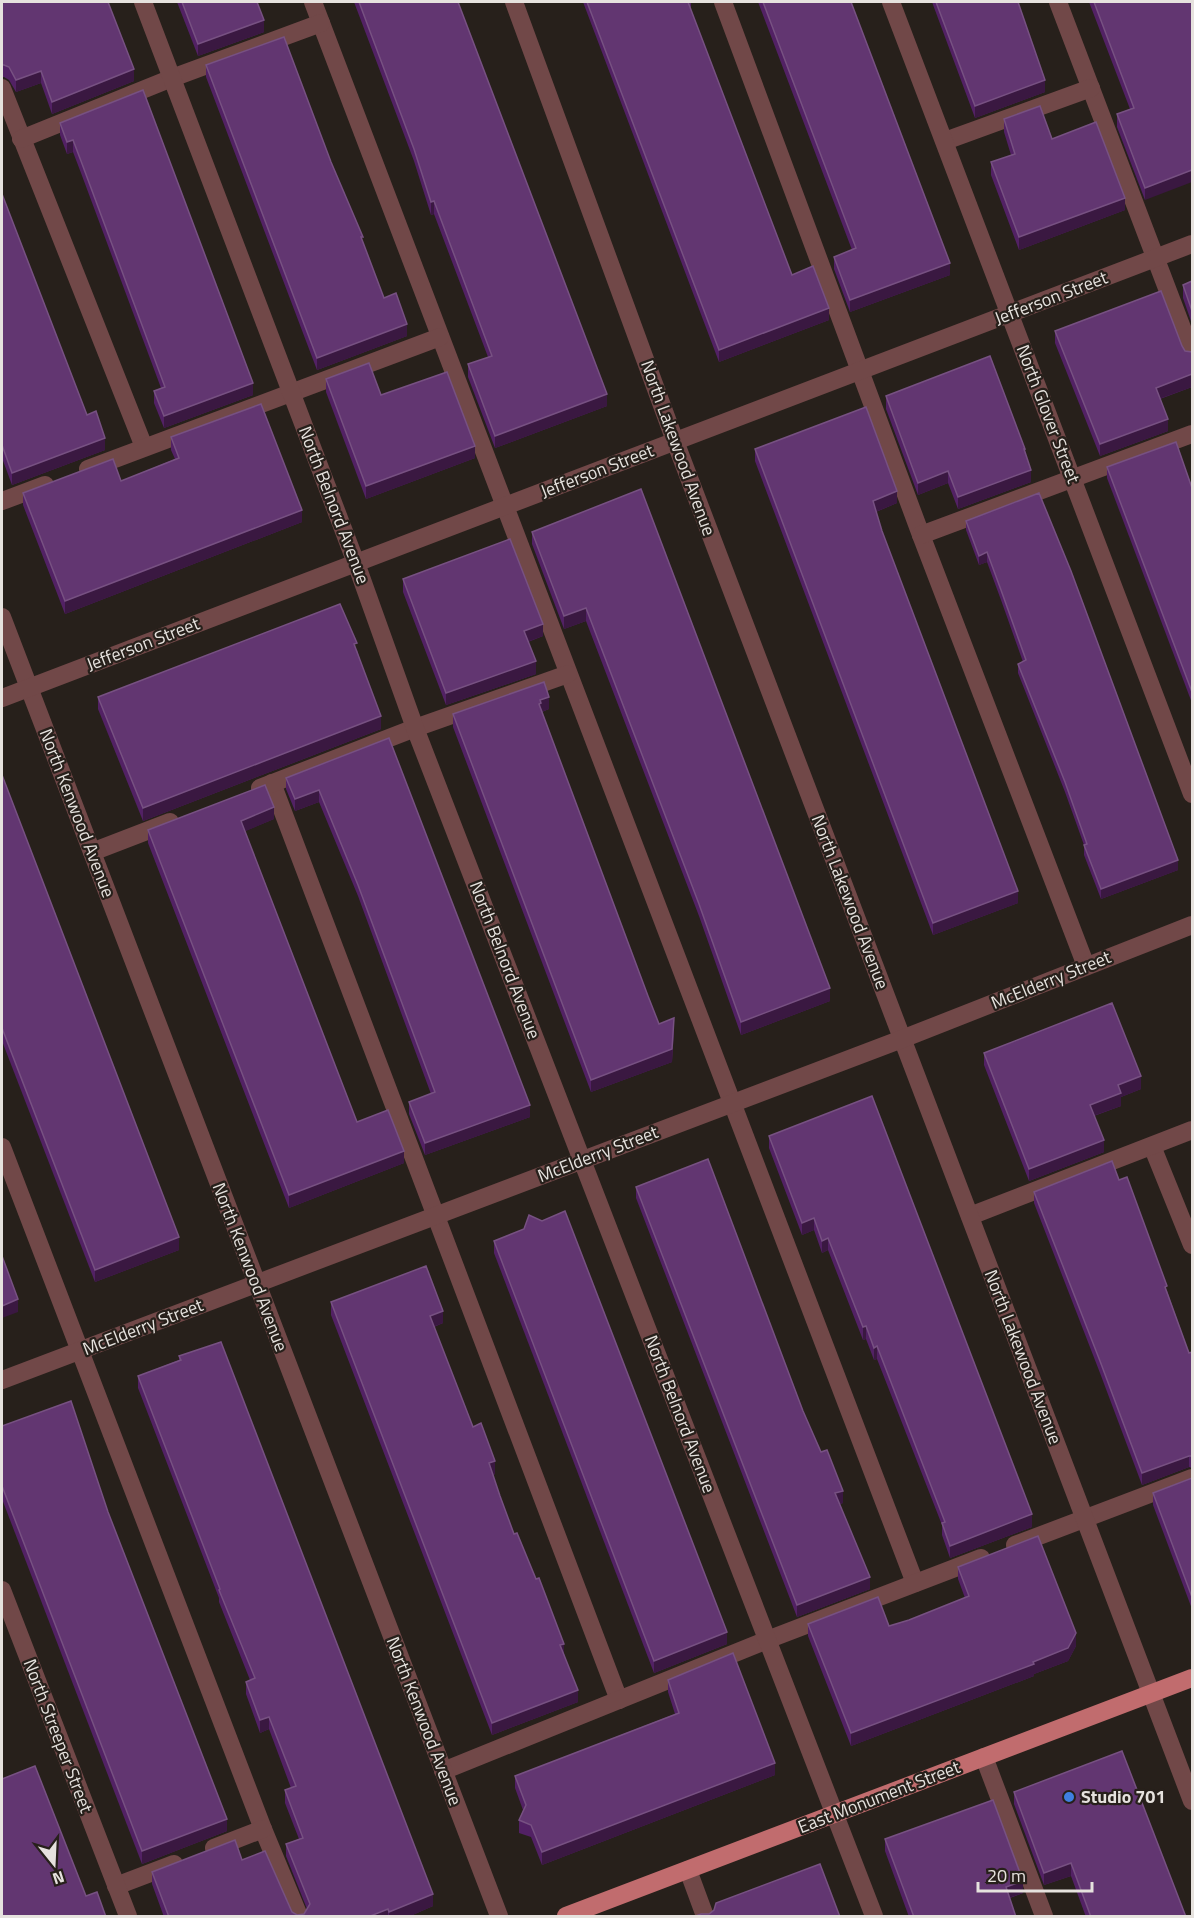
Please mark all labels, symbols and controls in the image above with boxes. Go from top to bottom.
street label: Jefferson Street [990,263,1112,331]
street label: North Glover Street [1010,341,1088,488]
street label: North Lakewood Avenue [634,356,723,539]
street label: North Belnord Avenue [292,422,377,588]
street label: Jefferson Street [536,436,658,504]
street label: Jefferson Street [82,609,204,677]
street label: North Kenwood Avenue [33,725,122,901]
street label: North Lakewood Avenue [805,811,896,993]
street label: North Belnord Avenue [463,877,548,1043]
street label: McElderry Street [987,943,1115,1016]
street label: McElderry Street [534,1118,663,1189]
street label: North Kenwood Avenue [206,1179,295,1355]
street label: North Lakewood Avenue [978,1266,1069,1448]
street label: McElderry Street [79,1291,208,1362]
street label: North Belnord Avenue [638,1331,723,1497]
street label: North Kenwood Avenue [380,1633,469,1809]
street label: North Streeper Street [17,1655,101,1817]
street label: East Monument Street [794,1753,964,1840]
place label: Studio 701 [1081,1783,1166,1810]
marker: Studio 701 [1062,1790,1076,1804]
north arrow [24,1834,84,1894]
scale bar [978,1855,1092,1893]
text: 20 m [987,1862,1026,1889]
text: N [50,1865,68,1891]

